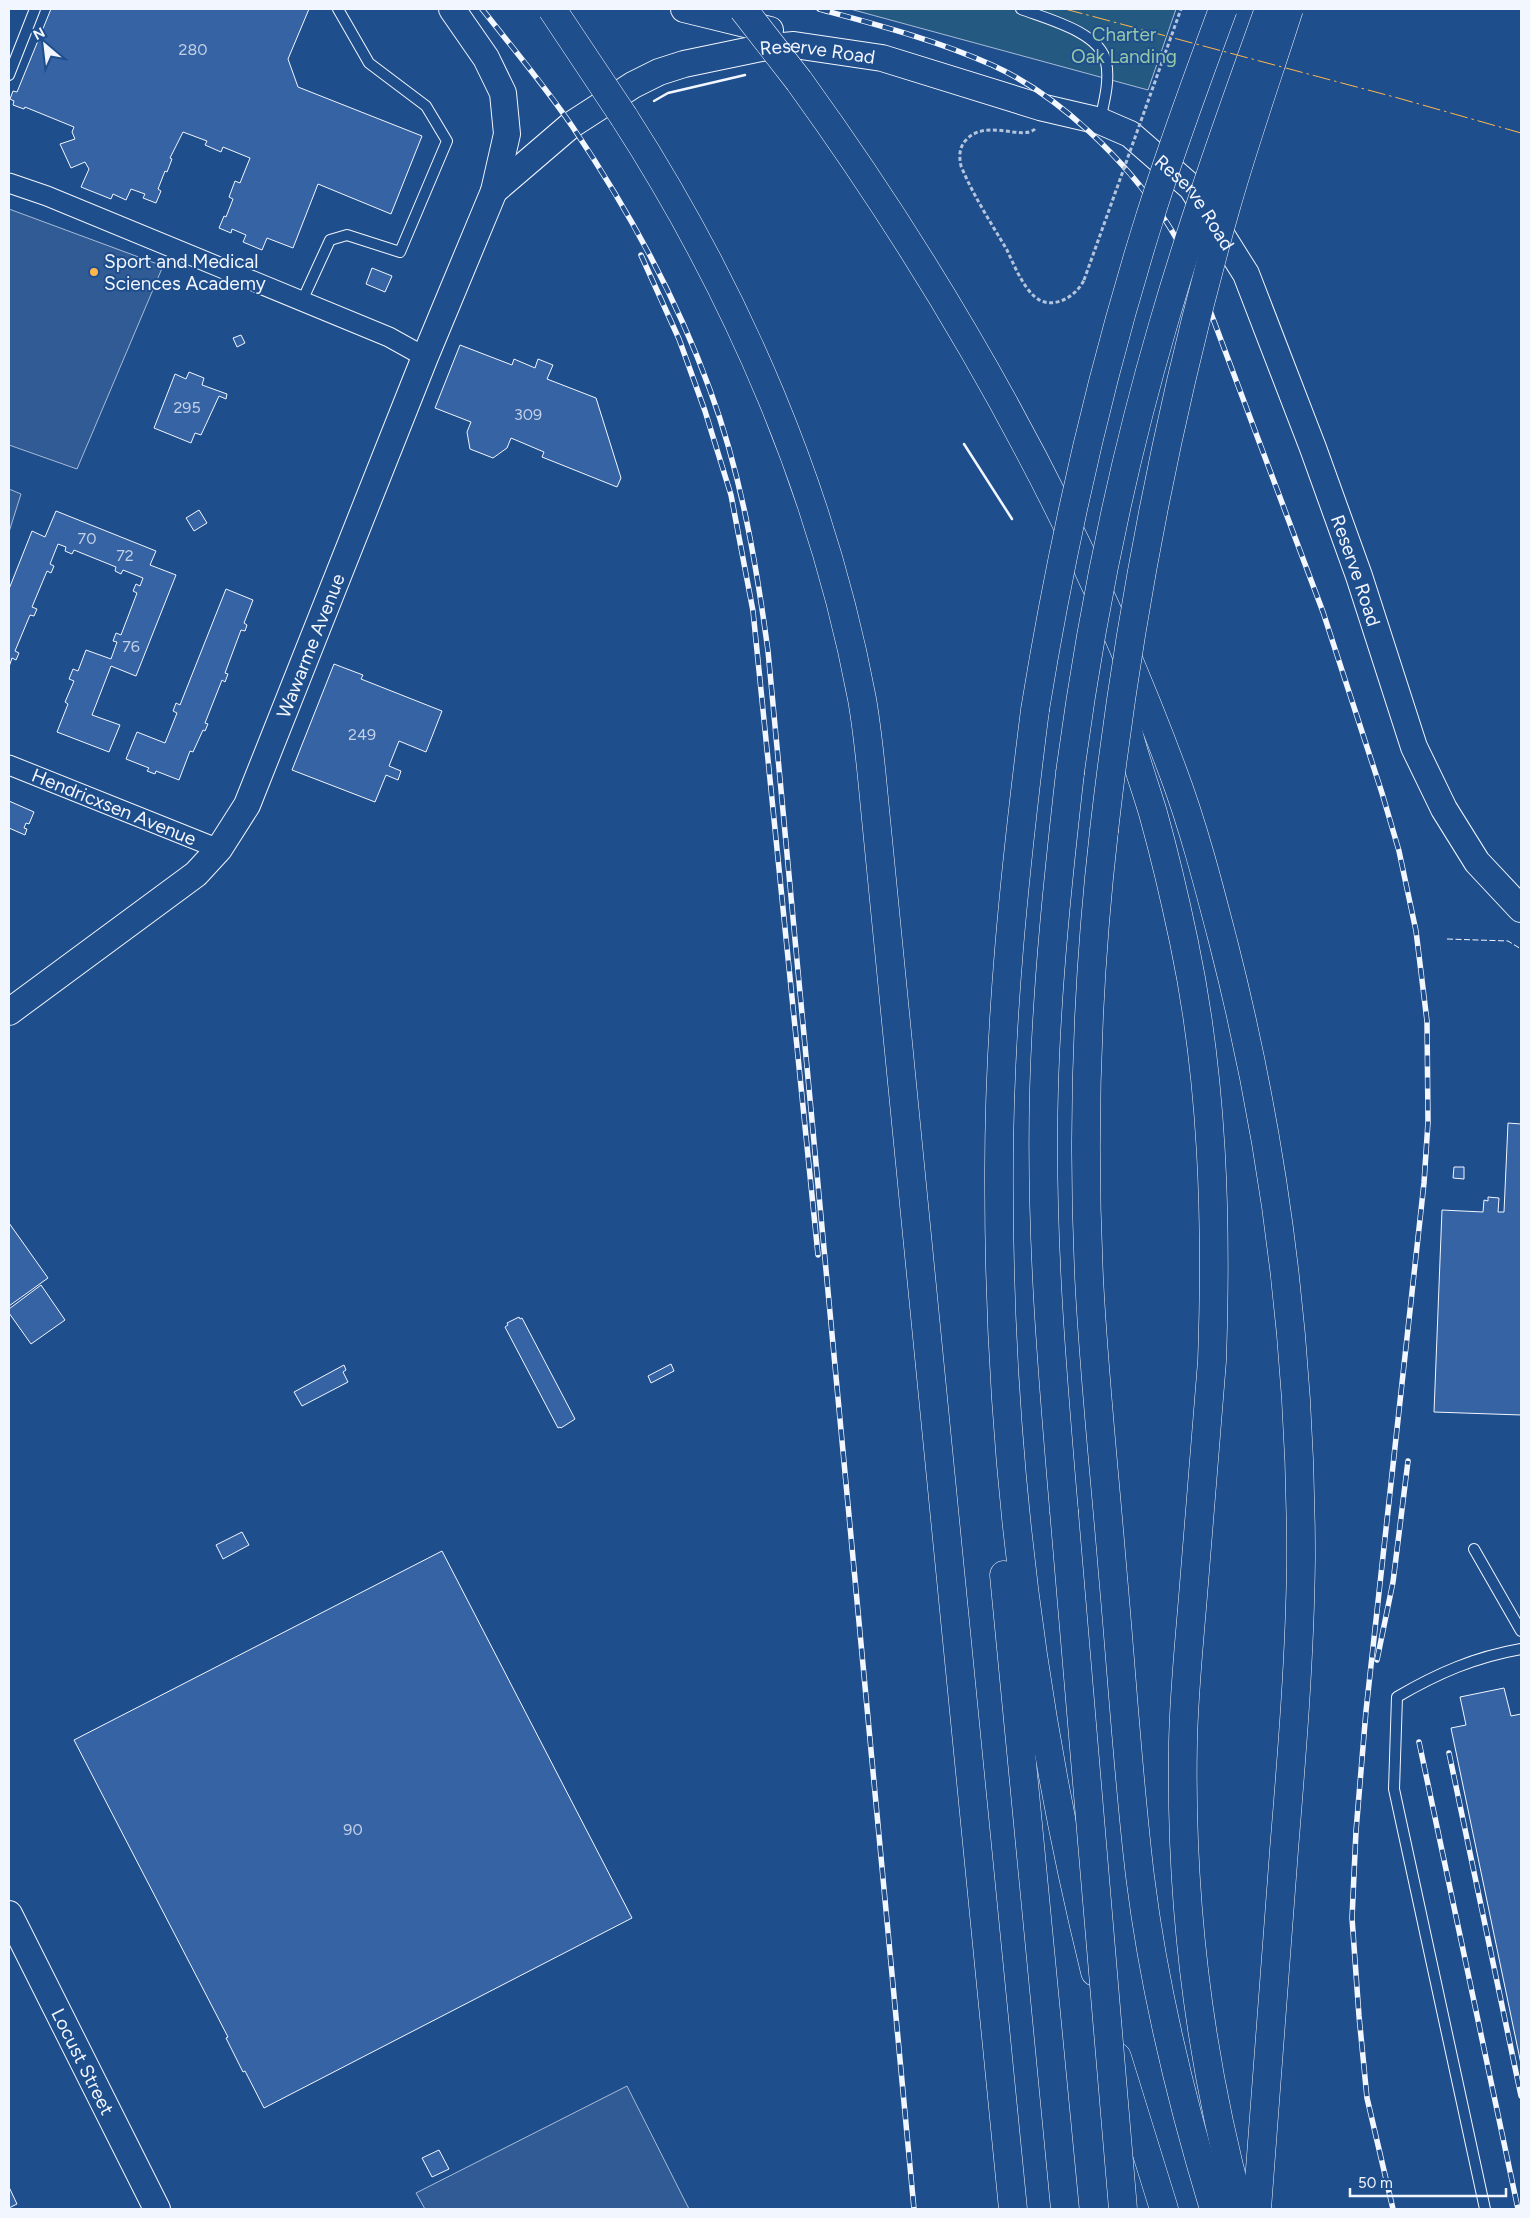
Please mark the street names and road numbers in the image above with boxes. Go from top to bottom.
street label: Reserve Road [759,33,877,68]
street label: Reserve Road [1150,149,1240,254]
street label: Reserve Road [1326,511,1386,629]
street label: Wawarme Avenue [271,570,349,721]
street label: Hendricxsen Avenue [28,764,200,850]
street label: Locust Street [47,2005,119,2118]

